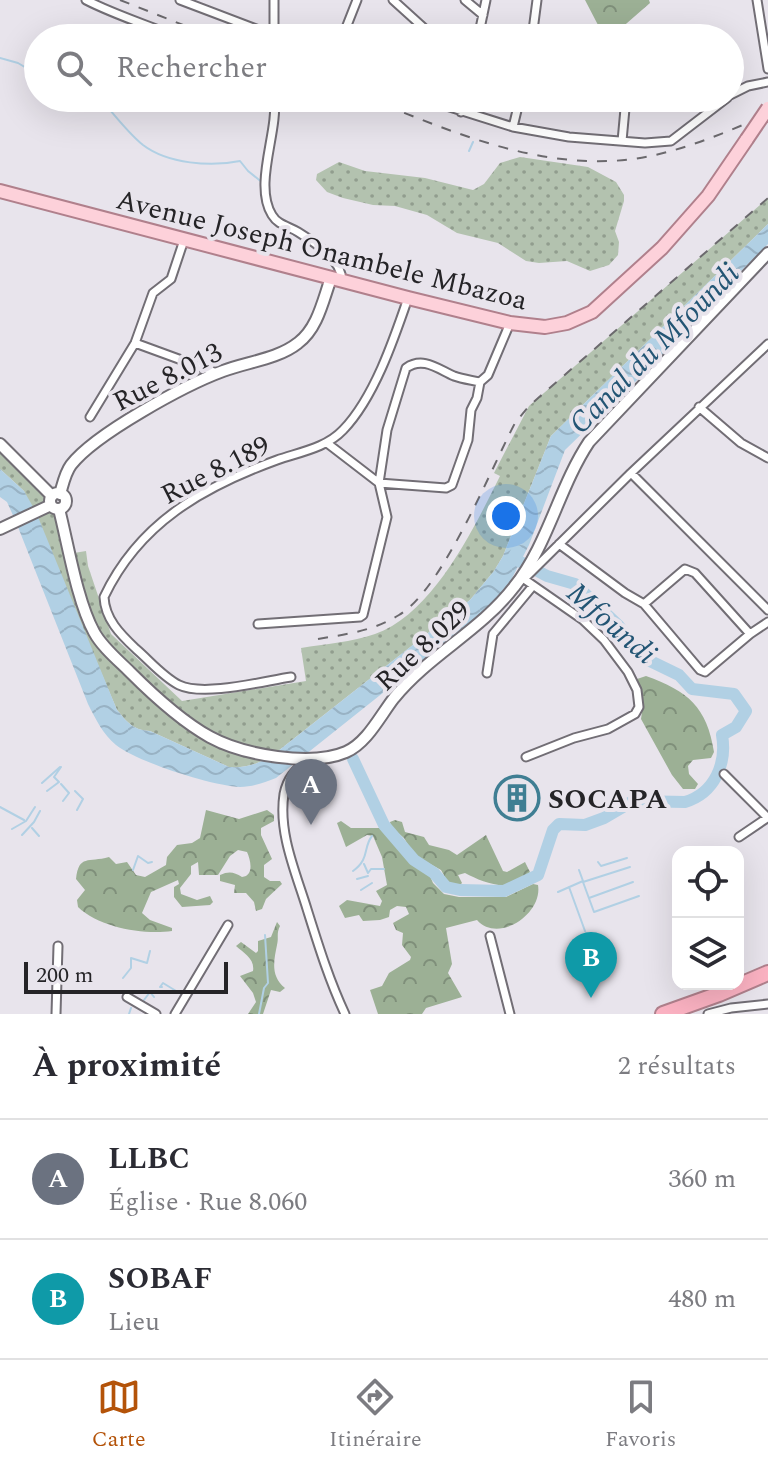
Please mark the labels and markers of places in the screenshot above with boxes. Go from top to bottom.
pin: A [285,759,337,825]
building icon: SOCAPA [493,774,541,822]
place label: SOCAPA [548,778,667,821]
pin: B [565,932,617,998]

